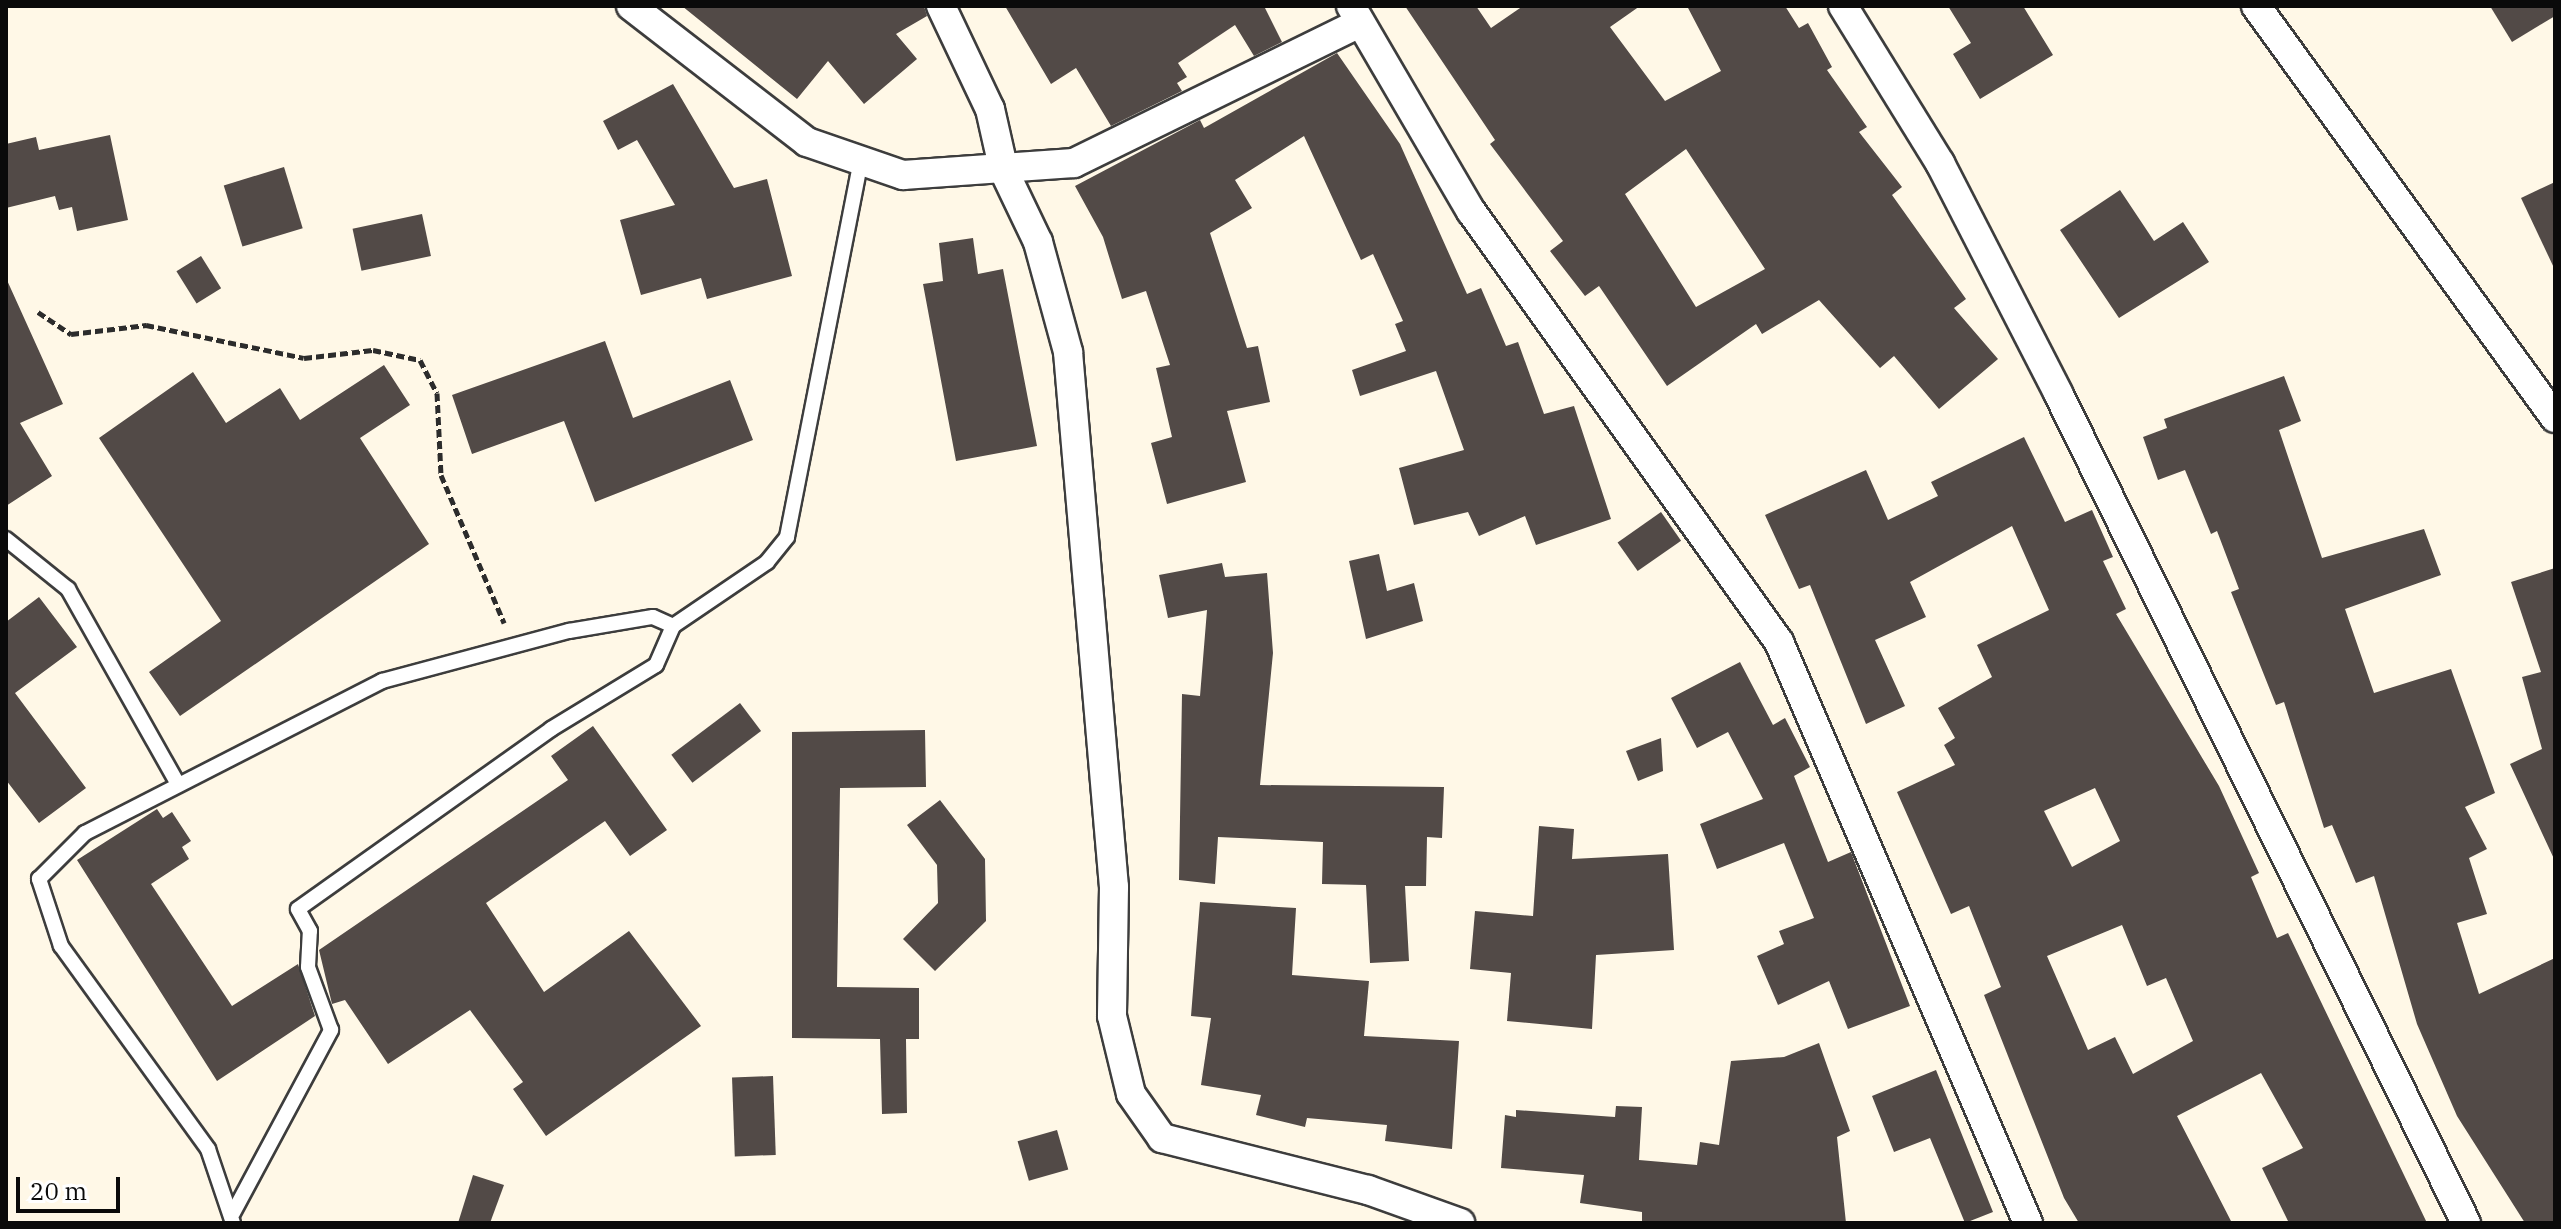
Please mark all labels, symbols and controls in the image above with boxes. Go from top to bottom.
scale bar [20,1161,124,1211]
text: 20 m [30,1175,87,1207]

